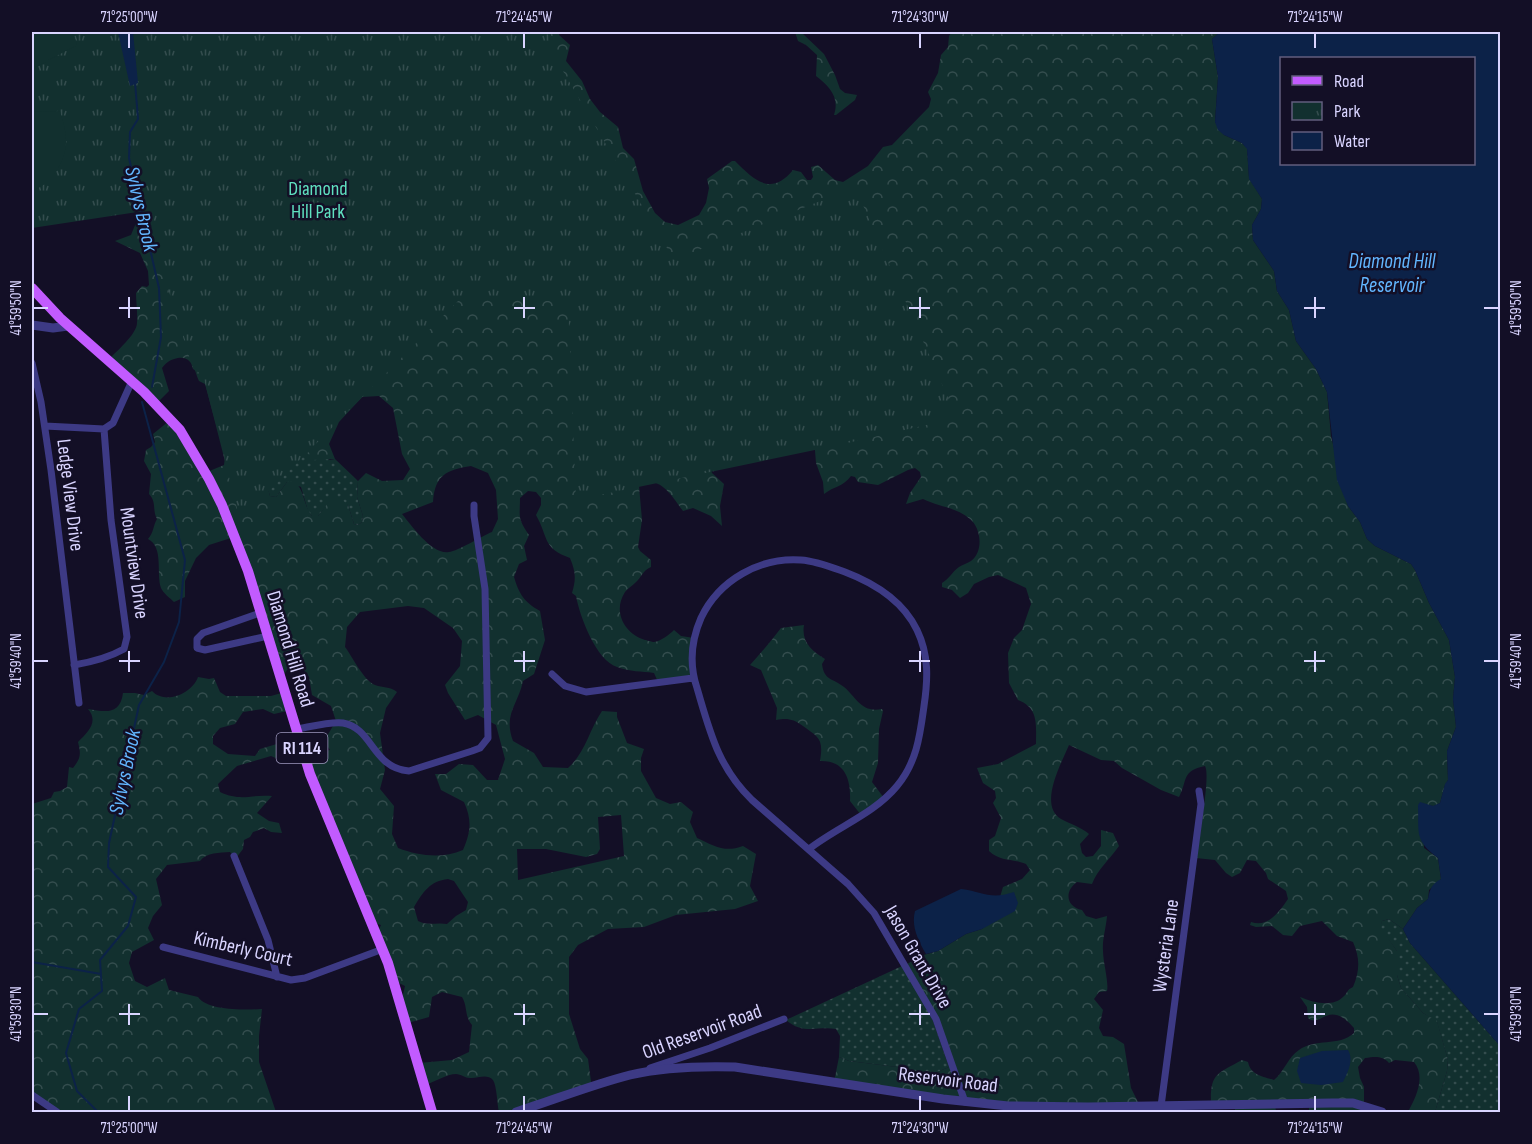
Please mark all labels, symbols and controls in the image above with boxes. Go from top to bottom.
text: 71°25'00"W [100,8,158,27]
text: 71°24'45"W [496,8,552,27]
text: 71°24'30"W [892,8,949,27]
text: 71°24'15"W [1287,8,1343,27]
legend [1280,57,1475,165]
text: Road [1334,71,1364,92]
text: Park [1334,101,1360,122]
text: Water [1334,131,1370,152]
water label: Sylvys Brook [119,164,163,255]
park label: Diamond Hill Park [288,177,348,224]
water label: Diamond Hill Reservoir [1349,249,1437,298]
text: 41°59'50"N [7,280,26,336]
text: 41°59'50"N [1507,280,1526,336]
street label: Ledge View Drive [51,438,89,552]
street label: Mountview Drive [114,506,154,620]
street label: Diamond Hill Road [261,588,319,710]
text: 41°59'40"N [7,633,26,689]
text: 41°59'40"N [1507,633,1526,689]
water label: Sylvys Brook [104,726,146,817]
road number: RI 114 [276,733,328,763]
street label: Wysteria Lane [1148,898,1184,994]
street label: Jason Grant Drive [878,900,957,1013]
street label: Kimberly Court [191,926,295,972]
text: 41°59'30"N [7,986,26,1042]
text: 41°59'30"N [1507,986,1526,1042]
street label: Old Reservoir Road [639,999,765,1065]
street label: Reservoir Road [897,1062,999,1098]
text: 71°25'00"W [100,1119,158,1138]
text: 71°24'45"W [496,1119,552,1138]
text: 71°24'30"W [892,1119,949,1138]
text: 71°24'15"W [1287,1119,1343,1138]

